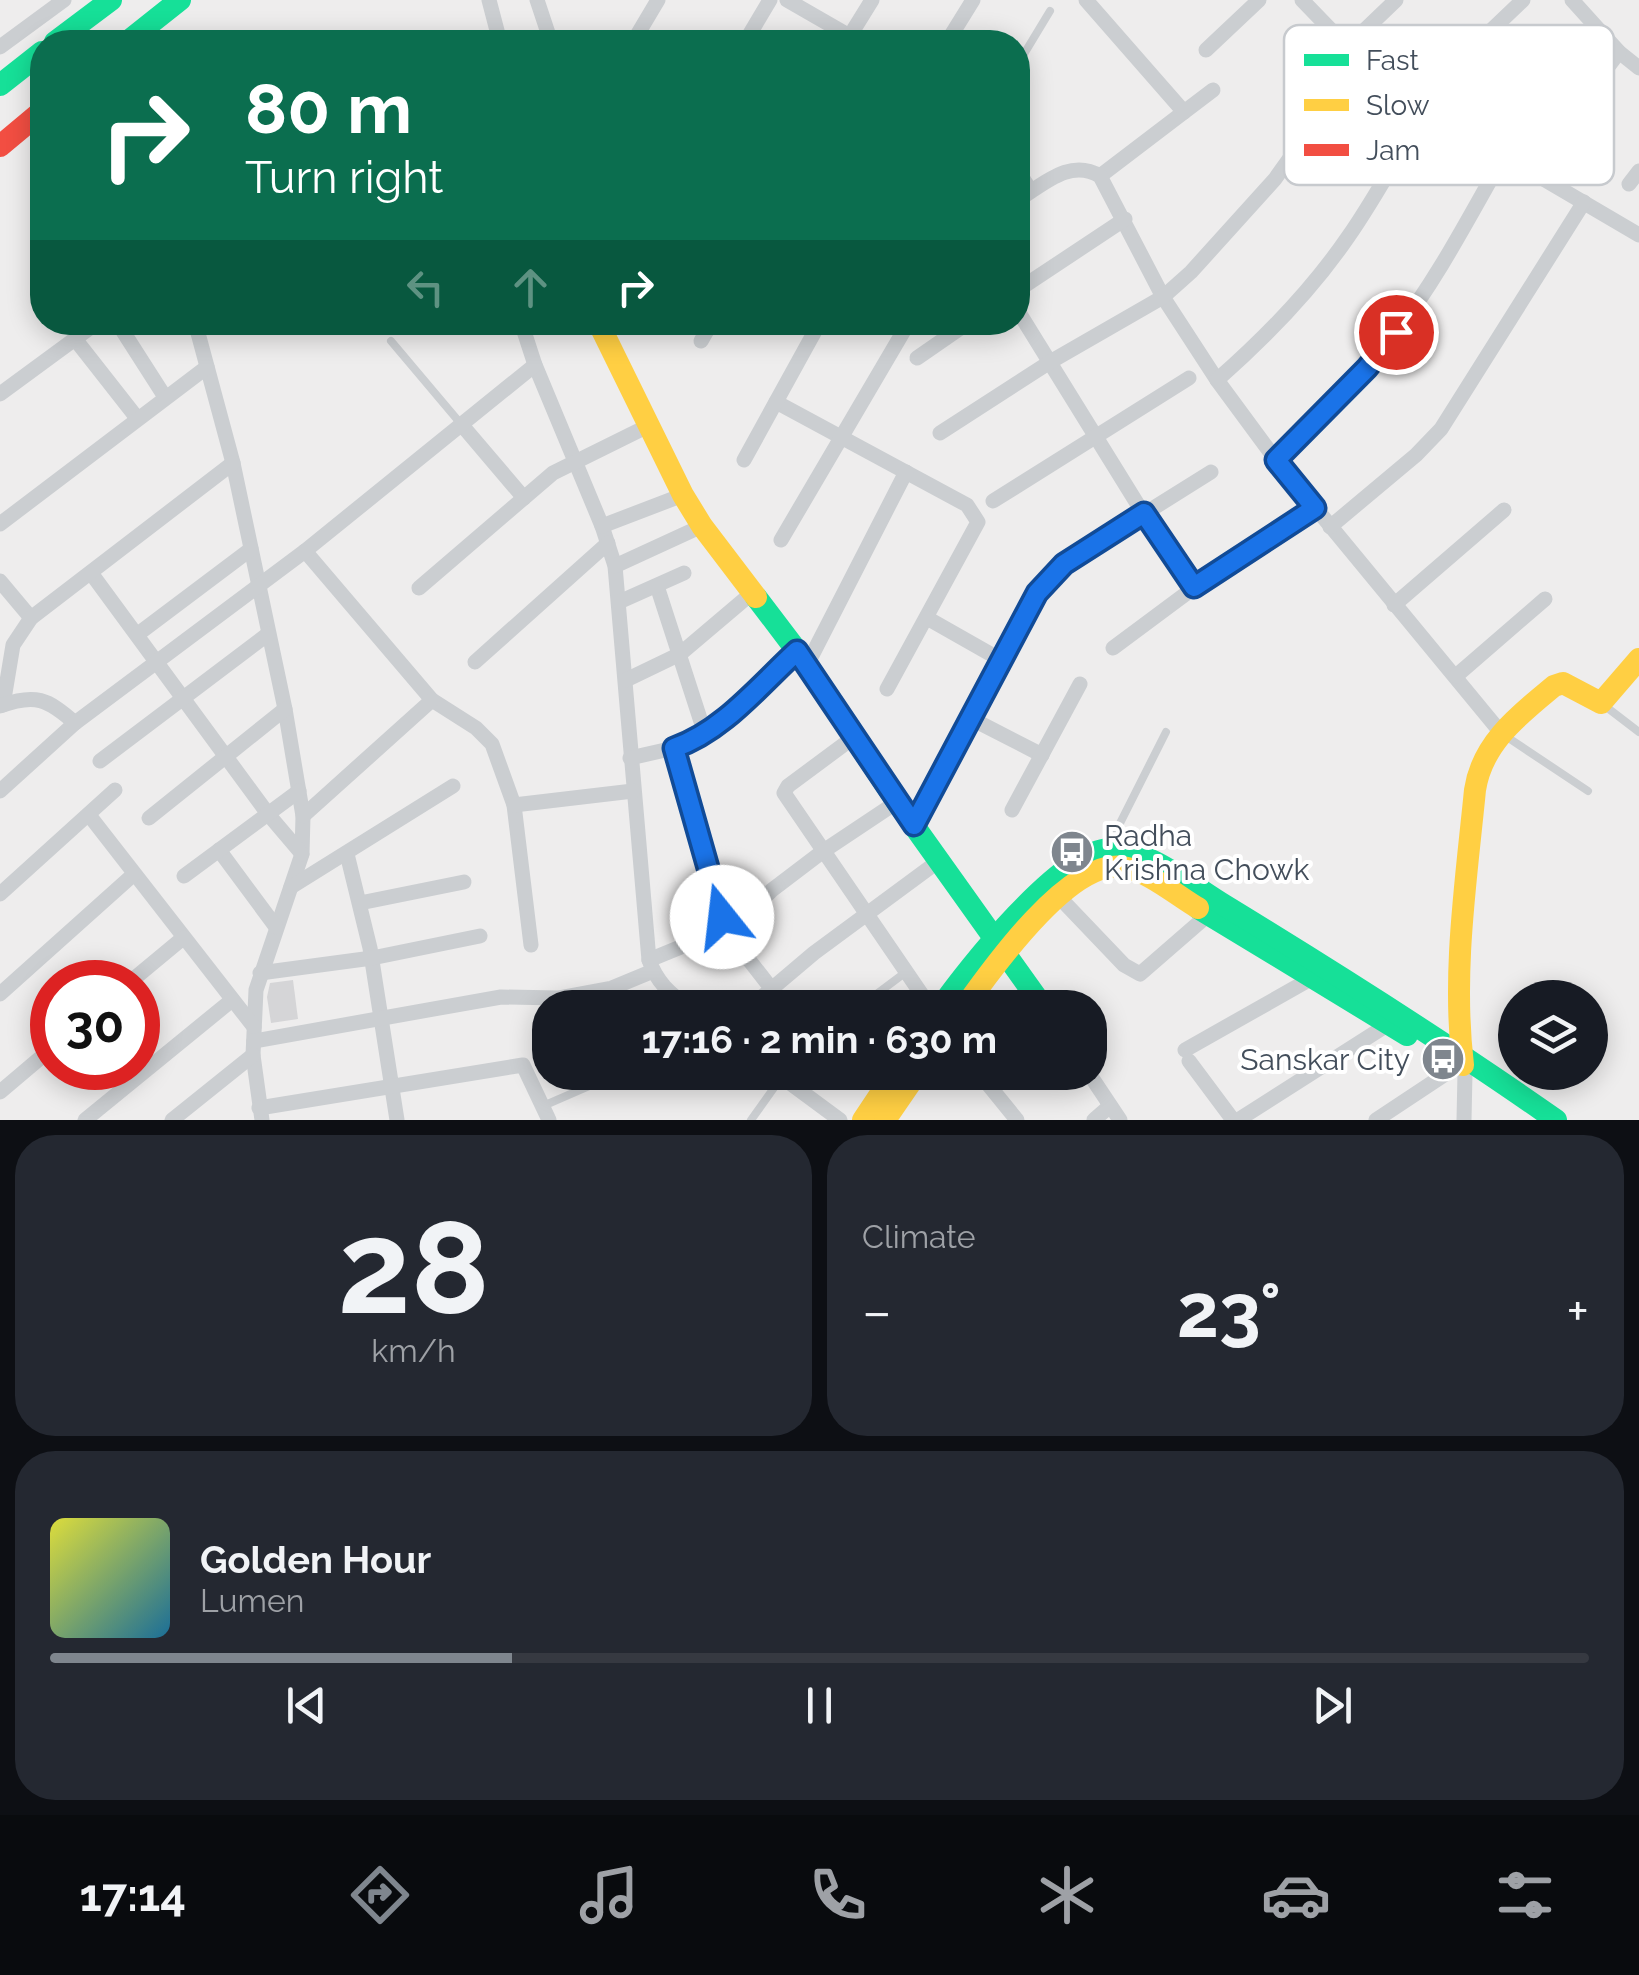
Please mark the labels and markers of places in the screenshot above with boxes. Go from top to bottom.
pin [1354,290,1439,375]
place label: Radha Krishna Chowk [1104,818,1310,887]
bus stop icon: Radha Krishna Chowk [1049,829,1095,875]
bus stop icon: Sanskar City [1420,1036,1466,1082]
place label: Sanskar City [1240,1042,1410,1077]

